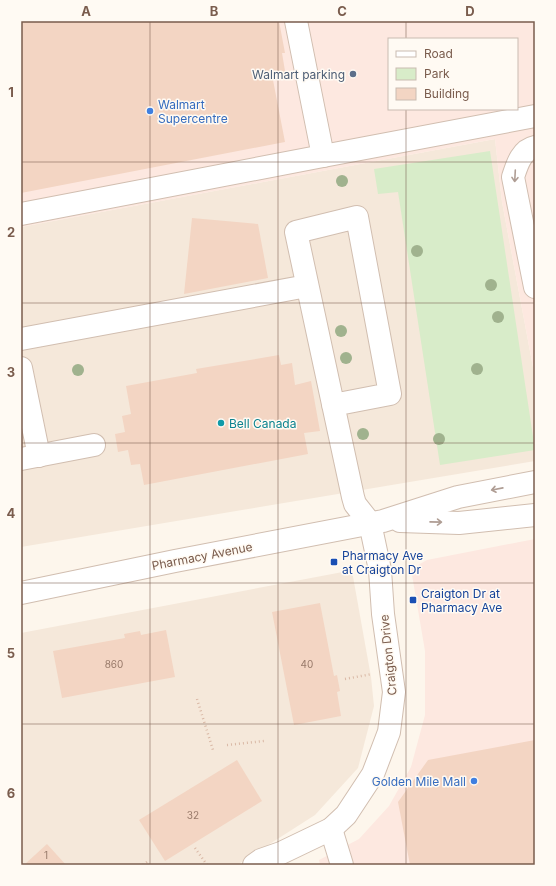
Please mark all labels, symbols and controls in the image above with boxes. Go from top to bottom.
text: A [81,3,91,19]
text: B [210,3,219,19]
text: C [337,3,347,19]
text: D [465,3,475,19]
legend [388,38,518,110]
text: Road [424,46,453,61]
text: Park [424,66,450,81]
place label: Walmart parking [252,67,345,82]
marker: Walmart parking [348,69,358,79]
text: 1 [8,84,14,100]
text: Building [424,86,469,101]
place label: Walmart Supercentre [158,97,228,126]
marker: Walmart Supercentre [145,106,155,116]
one-way arrow [511,170,519,183]
text: 2 [7,224,15,240]
text: 3 [7,364,15,380]
place label: Bell Canada [229,416,296,431]
marker: Bell Canada [216,418,226,428]
one-way arrow [491,485,504,493]
text: 4 [7,505,16,521]
one-way arrow [429,519,442,526]
street label: Pharmacy Avenue [150,539,254,573]
place label: Pharmacy Ave at Craigton Dr [342,548,423,577]
marker: Pharmacy Ave at Craigton Dr [329,557,339,567]
place label: Craigton Dr at Pharmacy Ave [421,586,502,615]
marker: Craigton Dr at Pharmacy Ave [408,595,418,605]
street label: Craigton Drive [376,614,400,696]
text: 5 [7,645,15,661]
house number: 860 [105,658,123,670]
house number: 40 [301,658,313,670]
place label: Golden Mile Mall [372,774,466,789]
marker: Golden Mile Mall [469,776,479,786]
text: 6 [7,785,15,801]
house number: 32 [187,809,199,821]
house number: 1 [44,849,48,861]

